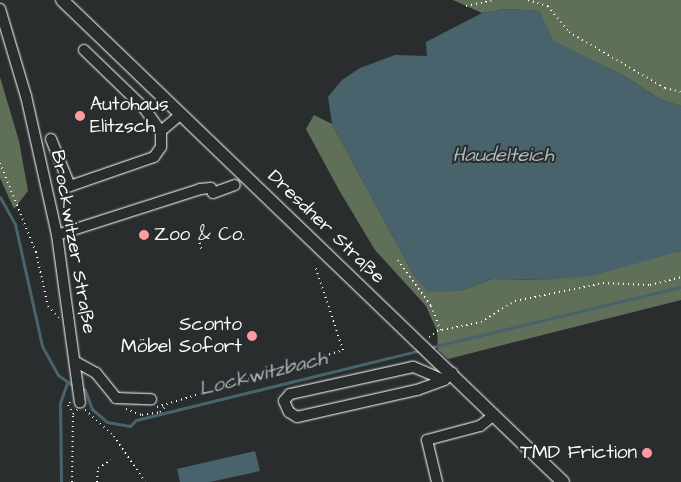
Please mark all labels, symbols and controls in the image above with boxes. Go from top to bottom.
place label: Autohaus Elitzsch [90,94,168,138]
marker: Autohaus Elitzsch [74,110,86,122]
water label: Haudelteich [452,143,554,167]
street label: Brockwitzer Straße [46,148,100,336]
street label: Dresdner Straße [263,165,389,289]
place label: Zoo & Co. [154,224,245,246]
marker: Zoo & Co. [138,229,150,241]
place label: Sconto Möbel Sofort [121,314,242,358]
marker: Sconto Möbel Sofort [246,330,258,342]
water label: Lockwitzbach [196,346,330,402]
place label: TMD Friction [520,442,637,464]
marker: TMD Friction [641,447,653,459]

